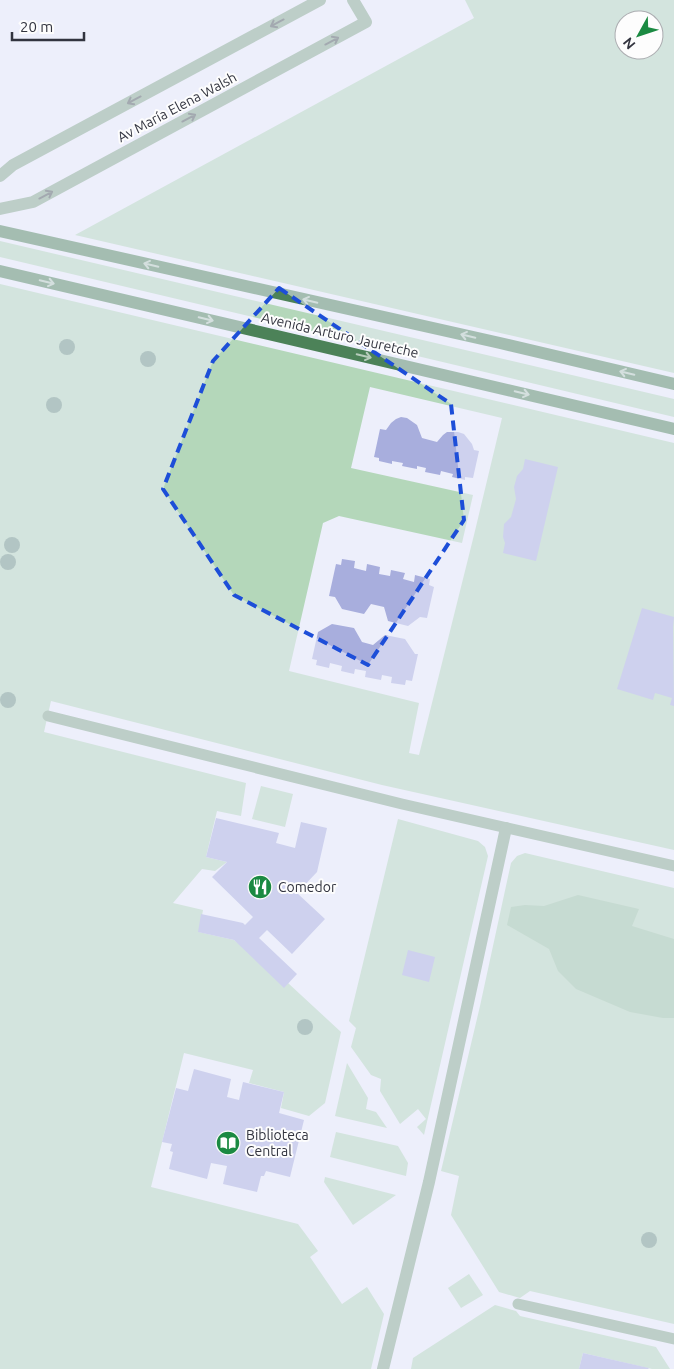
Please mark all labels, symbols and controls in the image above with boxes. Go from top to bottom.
scale bar [12,10,85,42]
north arrow [614,10,664,60]
text: 20 m [20,18,53,35]
one-way arrow [269,18,284,28]
text: N [620,34,639,53]
one-way arrow [324,35,339,45]
street label: Av María Elena Walsh [115,69,239,145]
one-way arrow [126,95,141,105]
one-way arrow [181,113,196,122]
one-way arrow [39,190,54,200]
one-way arrow [144,260,160,269]
one-way arrow [39,278,55,287]
one-way arrow [302,295,318,305]
street label: Avenida Arturo Jauretche [260,309,420,361]
one-way arrow [197,315,213,324]
one-way arrow [461,331,477,340]
one-way arrow [355,352,371,361]
one-way arrow [619,368,635,377]
one-way arrow [514,389,530,398]
restaurant icon: Comedor [247,874,273,900]
place label: Comedor [278,879,337,895]
place label: Biblioteca Central [246,1127,309,1159]
library icon: Biblioteca Central [215,1130,241,1156]

